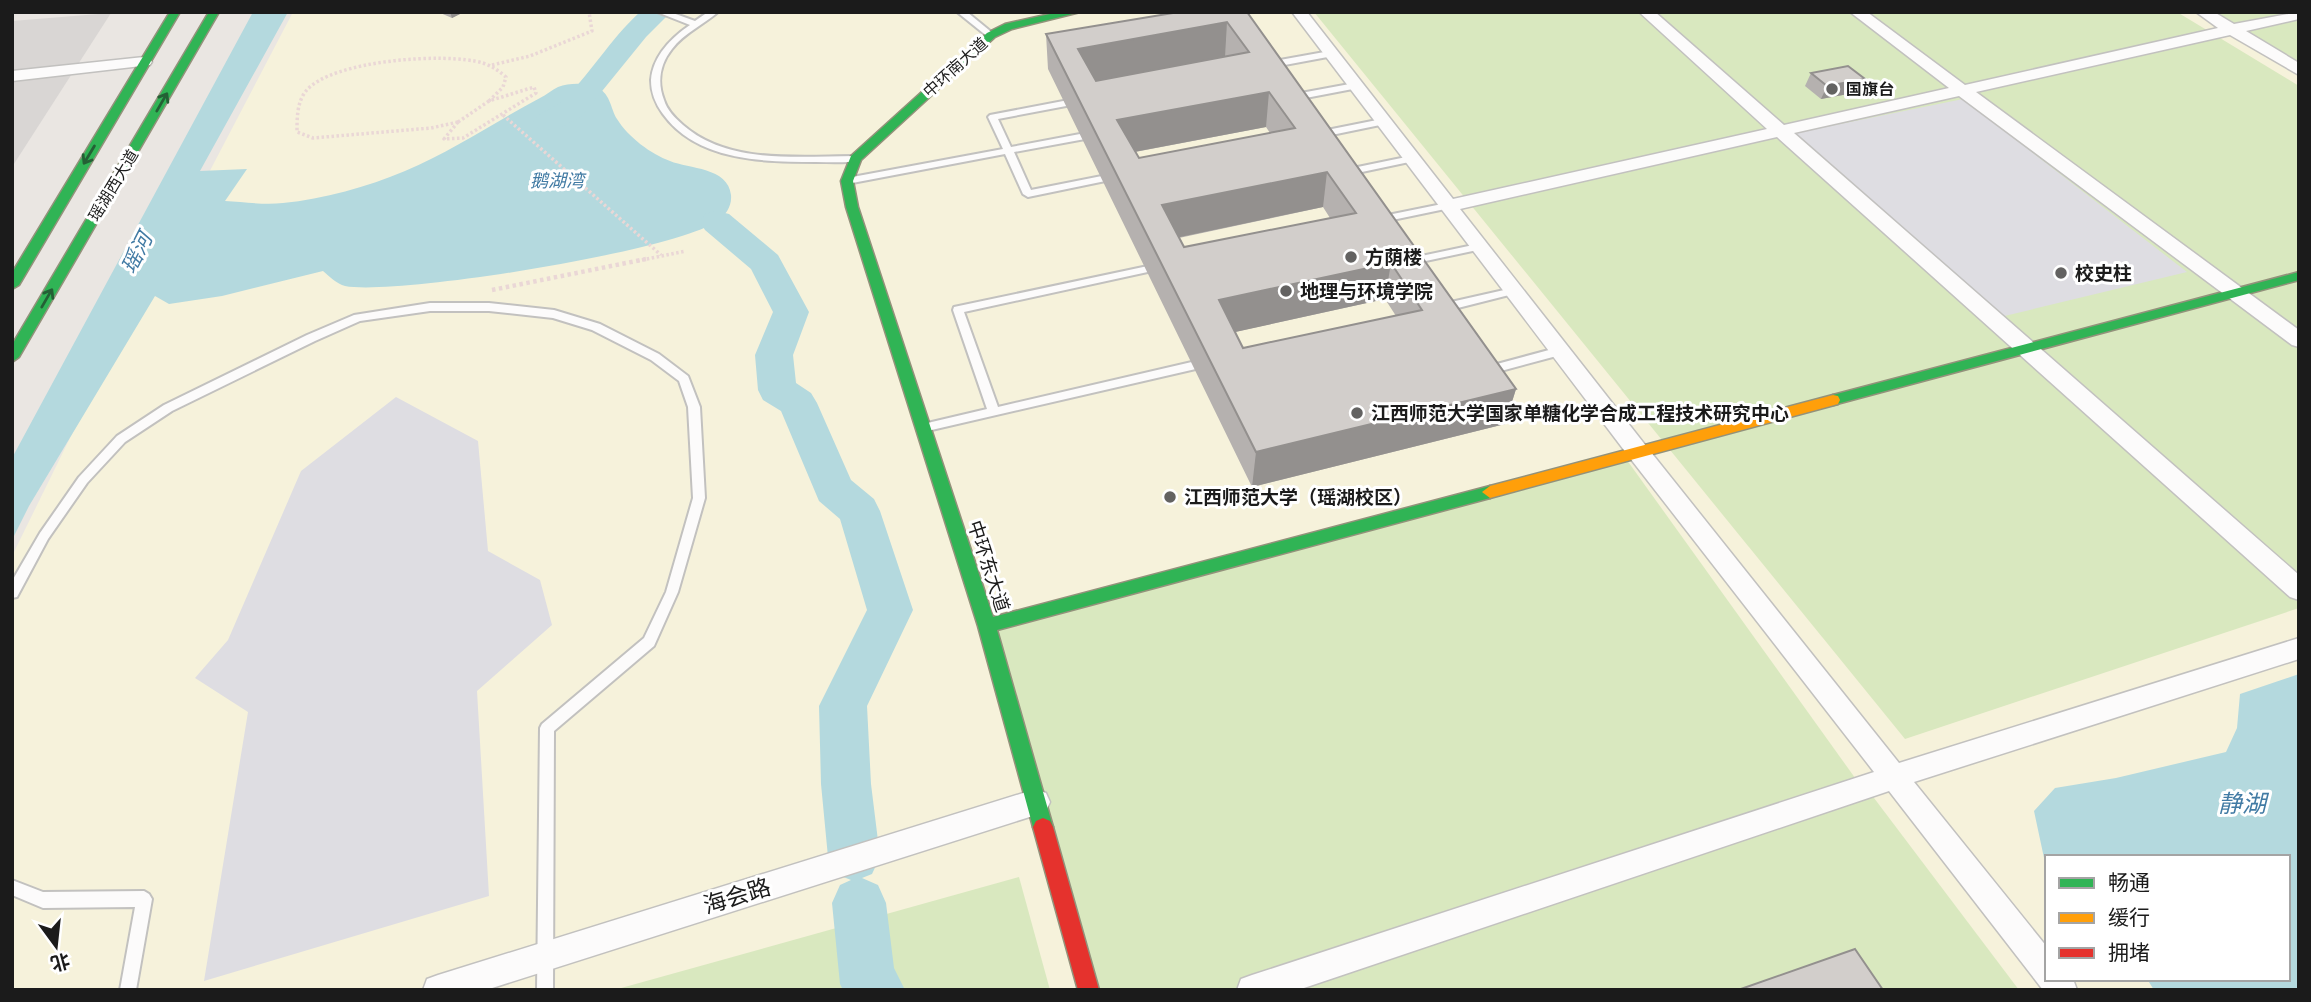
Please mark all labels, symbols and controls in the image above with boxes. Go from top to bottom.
street label: 中环南大道 [919,33,993,103]
place label: 国旗台 [1846,79,1894,101]
marker: 国旗台 [1824,81,1840,97]
one-way arrow [156,92,169,113]
one-way arrow [82,144,96,164]
street label: 瑶湖西大道 [84,146,144,225]
water label: 鹅湖湾 [530,169,587,194]
water label: 瑶河 [114,224,162,279]
place label: 方荫楼 [1365,245,1422,272]
marker: 方荫楼 [1343,249,1359,265]
place label: 校史柱 [2075,261,2132,288]
marker: 校史柱 [2053,265,2069,281]
place label: 地理与环境学院 [1300,279,1433,306]
marker: 地理与环境学院 [1278,283,1294,299]
one-way arrow [40,288,54,308]
place label: 江西师范大学国家单糖化学合成工程技术研究中心 [1371,401,1789,428]
marker: 江西师范大学国家单糖化学合成工程技术研究中心 [1349,405,1365,421]
place label: 江西师范大学（瑶湖校区） [1184,485,1412,512]
marker: 江西师范大学（瑶湖校区） [1162,489,1178,505]
street label: 中环东大道 [960,517,1015,616]
water label: 静湖 [2218,787,2270,822]
legend [2045,855,2290,981]
text: 畅通 [2108,868,2150,898]
street label: 海会路 [699,871,775,922]
text: 缓行 [2108,903,2150,933]
north arrow [21,911,91,981]
text: 拥堵 [2108,938,2150,968]
text: 北 [47,945,73,976]

